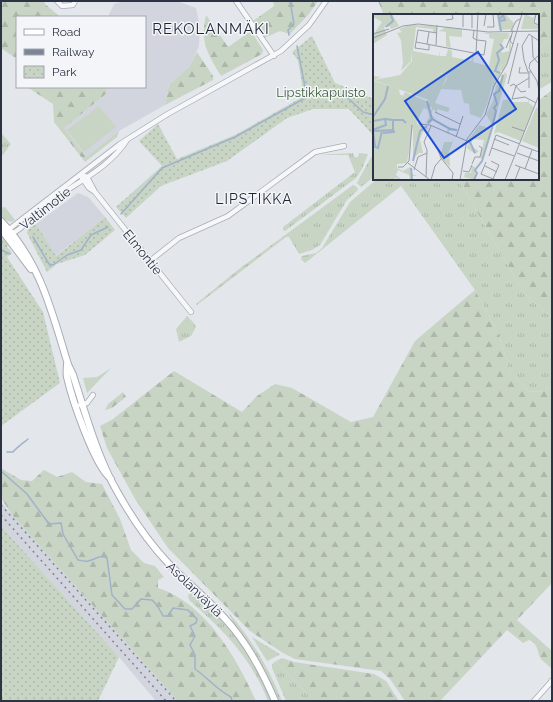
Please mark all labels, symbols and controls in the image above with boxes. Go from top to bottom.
inset map [373,14,539,180]
legend [16,16,146,88]
district label: REKOLANMÄKI [152,19,270,38]
text: Road [52,25,81,39]
text: Railway [52,45,95,59]
text: Park [52,65,77,79]
park label: Lipstikkapuisto [276,85,366,100]
street label: Valtimotie [17,184,74,233]
district label: LIPSTIKKA [215,191,293,207]
street label: Elmontie [120,227,165,278]
street label: Asolanväylä [164,559,226,620]

